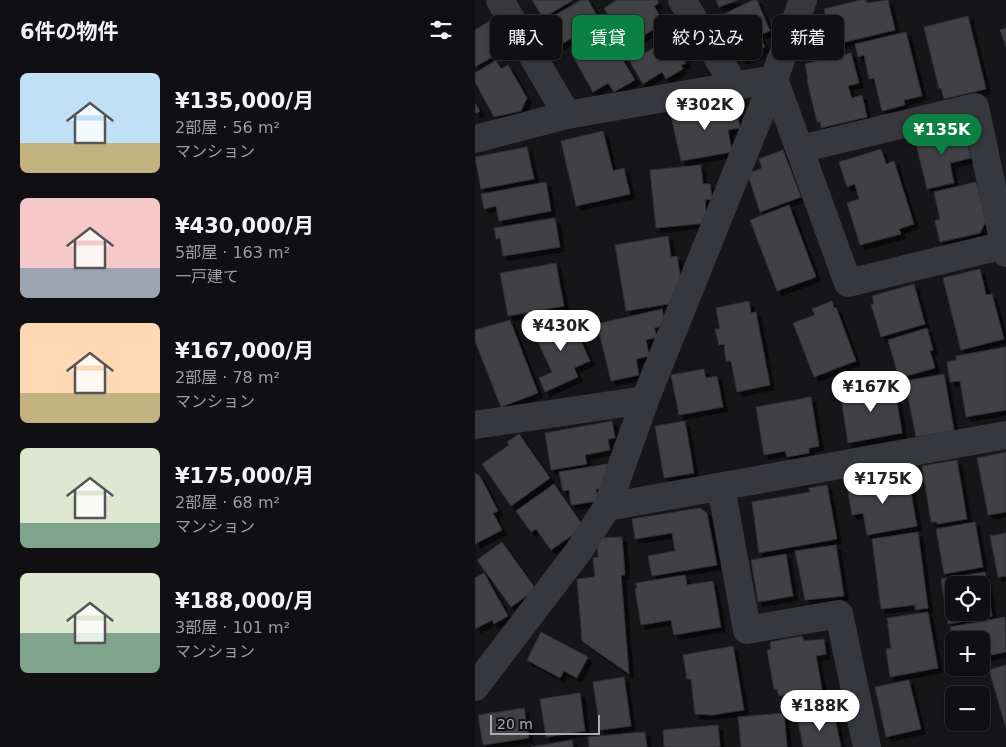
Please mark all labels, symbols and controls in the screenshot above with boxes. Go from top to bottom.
chip: 購入 [490,15,562,60]
chip: 賃貸 [572,15,644,60]
chip: 絞り込み [654,15,762,60]
chip: 新着 [772,15,844,60]
icon: filters [427,16,455,44]
text: 6件の物件 [20,20,119,44]
pin: ¥302K [670,88,740,131]
text: ¥135,000/月 [175,89,314,113]
icon: home [60,93,120,153]
text: ¥302K [677,95,733,114]
pin: ¥135K [907,114,977,156]
text: 2部屋 · 56 m² [175,118,280,137]
text: ¥135K [914,120,970,139]
text: マンション [175,142,255,161]
text: ¥430,000/月 [175,214,314,238]
icon: home [60,218,120,278]
text: 5部屋 · 163 m² [175,243,290,262]
text: 一戸建て [175,267,239,286]
pin: ¥430K [526,310,596,352]
text: ¥430K [533,316,589,335]
text: ¥167,000/月 [175,339,314,363]
icon: home [60,343,120,403]
text: 2部屋 · 78 m² [175,368,280,387]
pin: ¥167K [836,370,906,413]
text: ¥167K [843,377,899,396]
text: マンション [175,392,255,411]
pin: ¥175K [848,462,918,505]
text: ¥175,000/月 [175,464,314,488]
icon: home [60,468,120,528]
text: ¥175K [855,469,911,488]
text: 2部屋 · 68 m² [175,493,280,512]
text: マンション [175,517,255,536]
map controls [945,576,990,731]
button: locate [945,576,990,621]
text: ¥188,000/月 [175,589,314,613]
icon: home [60,593,120,653]
text: 3部屋 · 101 m² [175,618,290,637]
button: + [945,631,990,676]
text: マンション [175,642,255,661]
button: − [945,686,990,731]
pin: ¥188K [785,690,855,732]
text: ¥188K [792,696,848,715]
scale bar [490,712,600,735]
text: 20 m [497,716,533,732]

